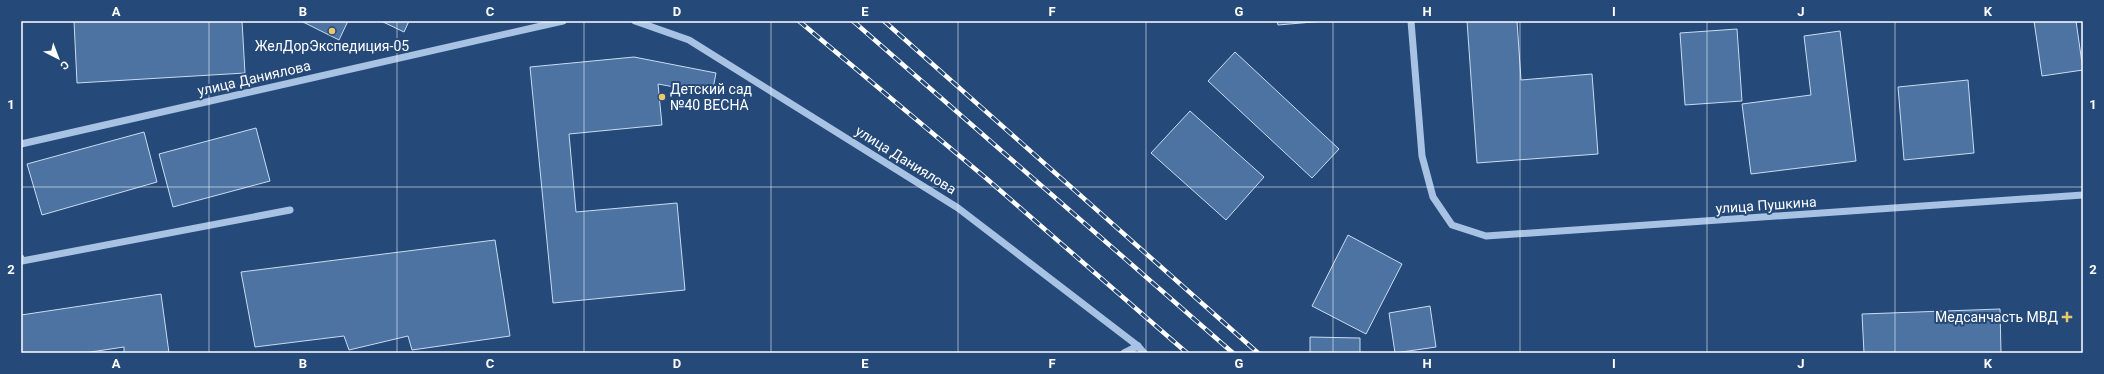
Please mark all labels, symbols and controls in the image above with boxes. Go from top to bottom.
text: A [112,4,121,19]
text: B [299,4,307,19]
text: C [486,4,495,19]
text: D [673,4,681,19]
text: E [861,4,869,19]
text: F [1048,4,1056,19]
text: G [1235,4,1244,19]
text: H [1422,4,1432,19]
text: I [1612,4,1616,19]
text: J [1797,4,1805,19]
text: K [1984,4,1993,19]
marker: ЖелДорЭкспедиция-05 [327,26,337,36]
north arrow [38,38,78,78]
place label: ЖелДорЭкспедиция-05 [255,38,409,54]
street label: улица Даниялова [196,57,312,99]
text: С [57,58,71,72]
place label: Детский сад №40 ВЕСНА [670,81,753,113]
marker: Детский сад №40 ВЕСНА [657,92,667,102]
text: 1 [7,97,15,112]
text: 1 [2089,97,2097,112]
street label: улица Даниялова [853,123,959,197]
street label: улица Пушкина [1715,193,1817,217]
text: 2 [7,262,15,277]
text: 2 [2089,262,2097,277]
place label: Медсанчасть МВД [1935,309,2058,325]
marker: Медсанчасть МВД [2061,311,2073,323]
text: A [112,356,121,371]
text: B [299,356,307,371]
text: C [486,356,495,371]
text: D [673,356,681,371]
text: E [861,356,869,371]
text: F [1048,356,1056,371]
text: G [1235,356,1244,371]
text: H [1422,356,1432,371]
text: I [1612,356,1616,371]
text: J [1797,356,1805,371]
text: K [1984,356,1993,371]

